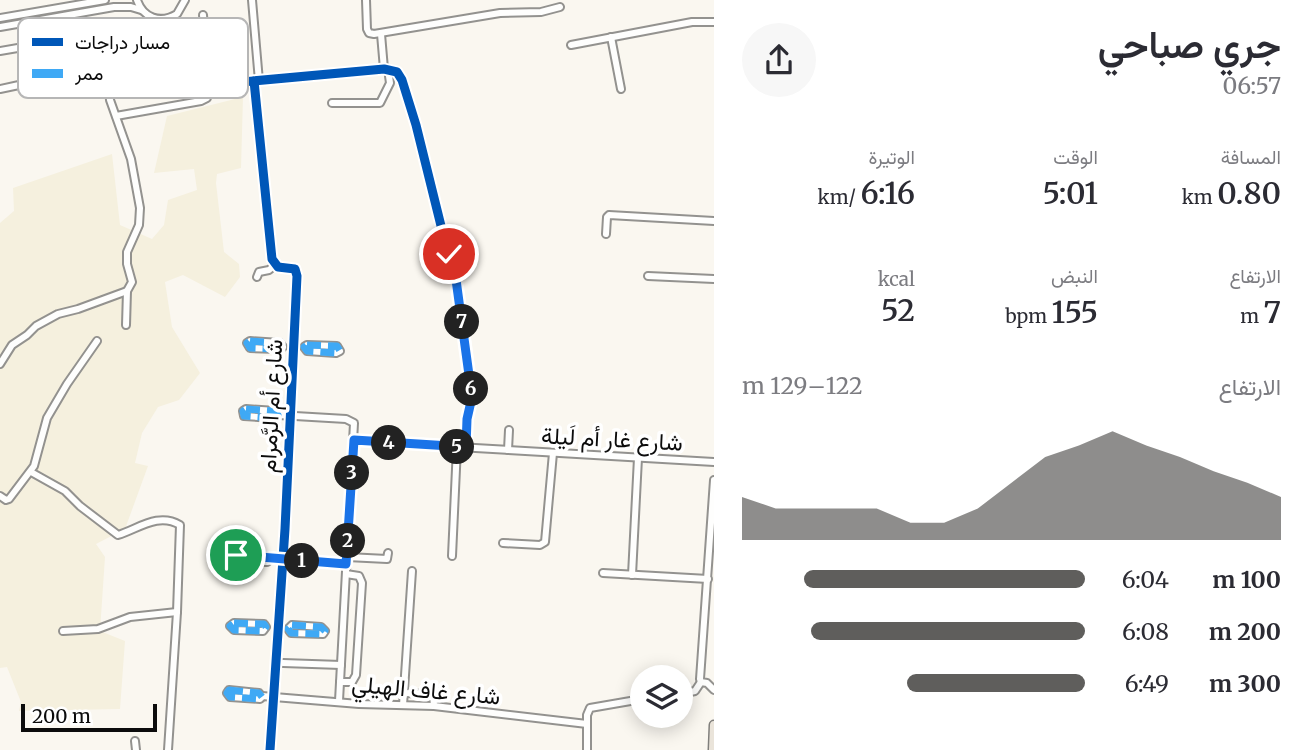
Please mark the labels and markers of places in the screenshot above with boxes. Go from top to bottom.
pin [419,224,479,284]
pin: 7 [444,304,480,340]
pin: 6 [454,372,489,406]
pin: 4 [372,426,406,460]
pin: 5 [440,430,475,464]
pin: 3 [334,456,370,490]
pin: 2 [330,524,366,558]
pin [206,525,266,585]
pin: 1 [284,544,320,578]

